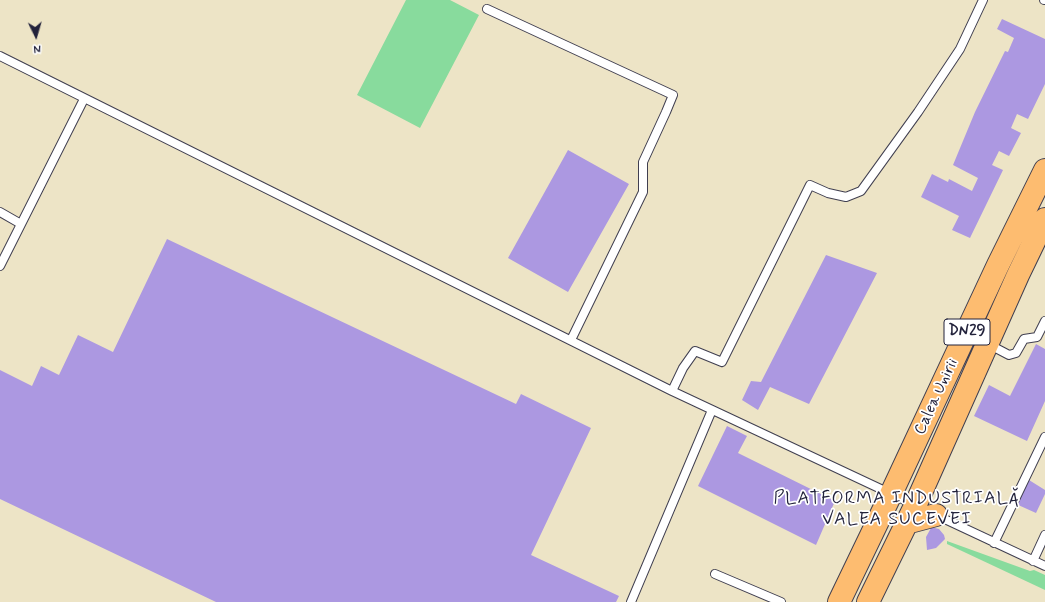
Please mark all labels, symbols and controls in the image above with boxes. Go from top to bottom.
north arrow [16,16,56,56]
text: N [33,41,41,55]
road number: DN29 [944,319,990,345]
street label: Calea Unirii [911,356,963,438]
district label: PLATFORMA INDUSTRIALĂ VALEA SUCEVEI [777,488,1017,530]

